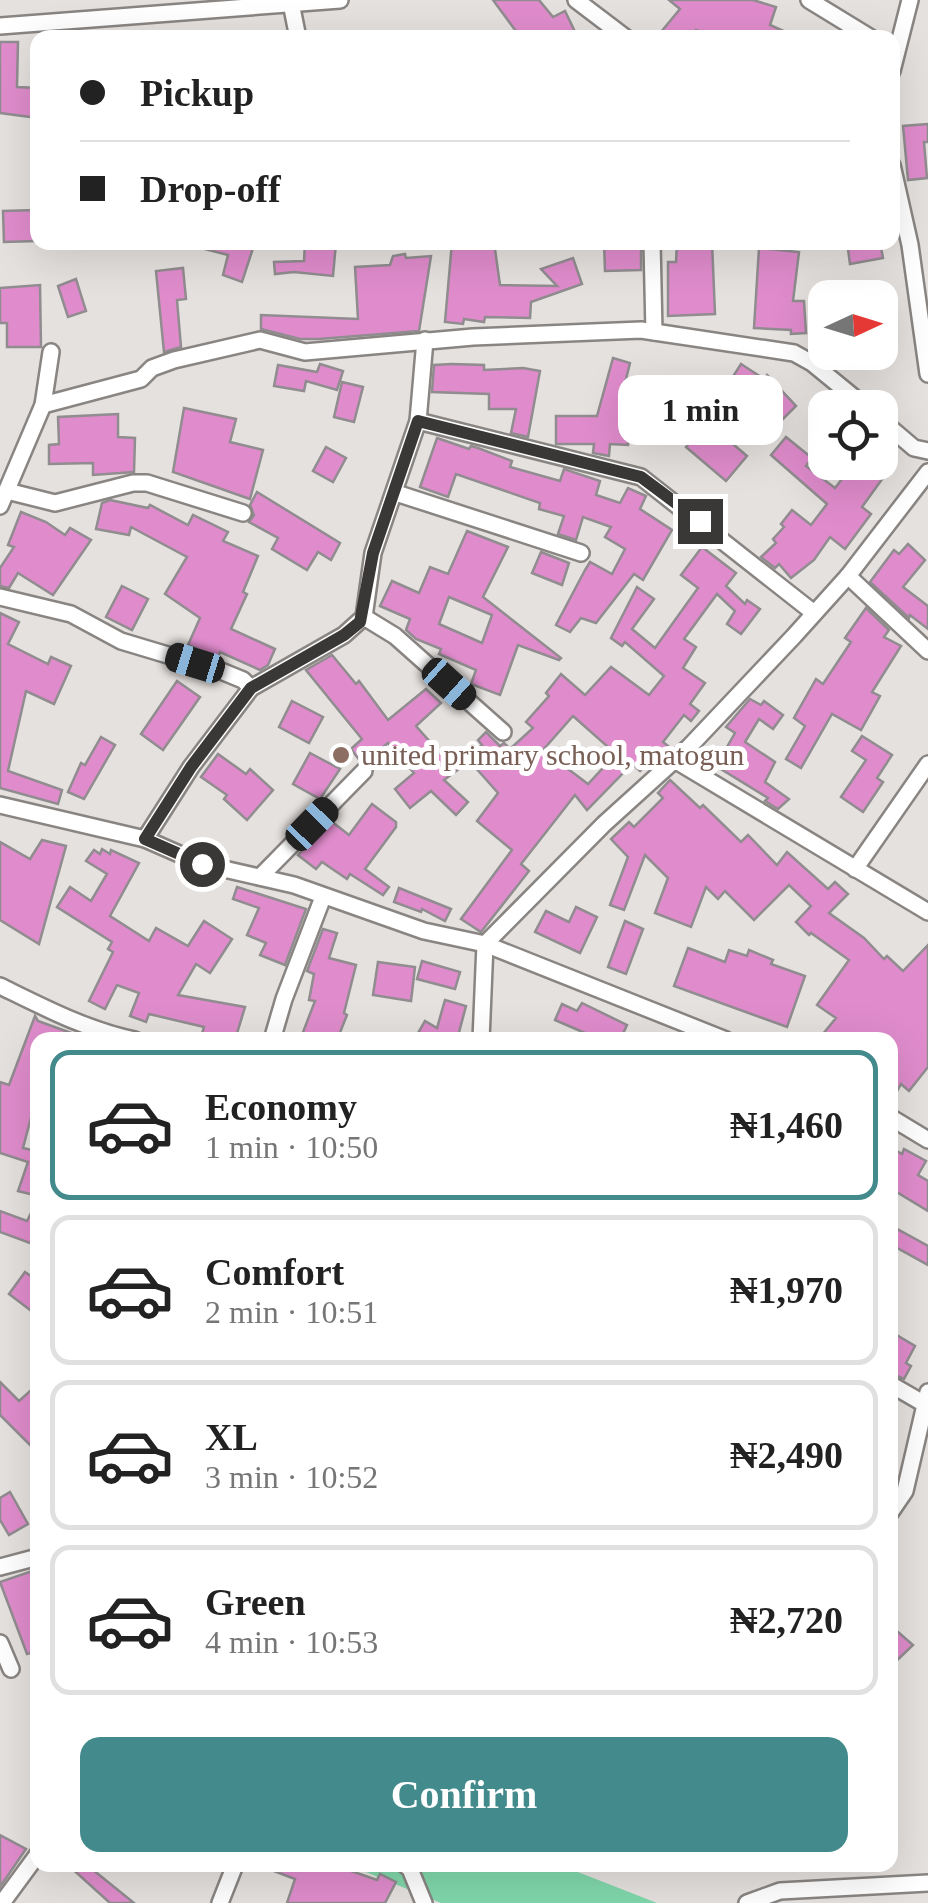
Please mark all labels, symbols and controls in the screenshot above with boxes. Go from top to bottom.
text: Pickup [140,72,254,114]
text: Drop-off [140,168,281,210]
north arrow [808,280,898,370]
map controls [808,280,898,480]
callout: 1 min [618,376,782,446]
button: locate [808,390,898,480]
text: 1 min [662,392,739,428]
route end [678,499,723,544]
car [162,640,228,686]
car [417,653,481,715]
place label: united primary school, matogun [361,738,744,771]
marker: united primary school, matogun [330,744,352,766]
car [280,792,344,856]
route start [180,842,225,887]
icon: car [85,1080,175,1170]
text: Economy [205,1086,357,1128]
text: ₦1,460 [730,1104,843,1146]
text: 1 min · 10:50 [205,1129,378,1165]
icon: car [85,1245,175,1335]
text: Comfort [205,1251,344,1293]
text: ₦1,970 [730,1269,843,1311]
text: 2 min · 10:51 [205,1294,378,1330]
icon: car [85,1410,175,1500]
text: XL [205,1416,258,1458]
text: ₦2,490 [730,1434,843,1476]
text: 3 min · 10:52 [205,1459,378,1495]
icon: car [85,1575,175,1665]
text: Green [205,1581,306,1623]
text: ₦2,720 [730,1599,843,1641]
text: 4 min · 10:53 [205,1624,378,1660]
button: Confirm [80,1737,848,1852]

